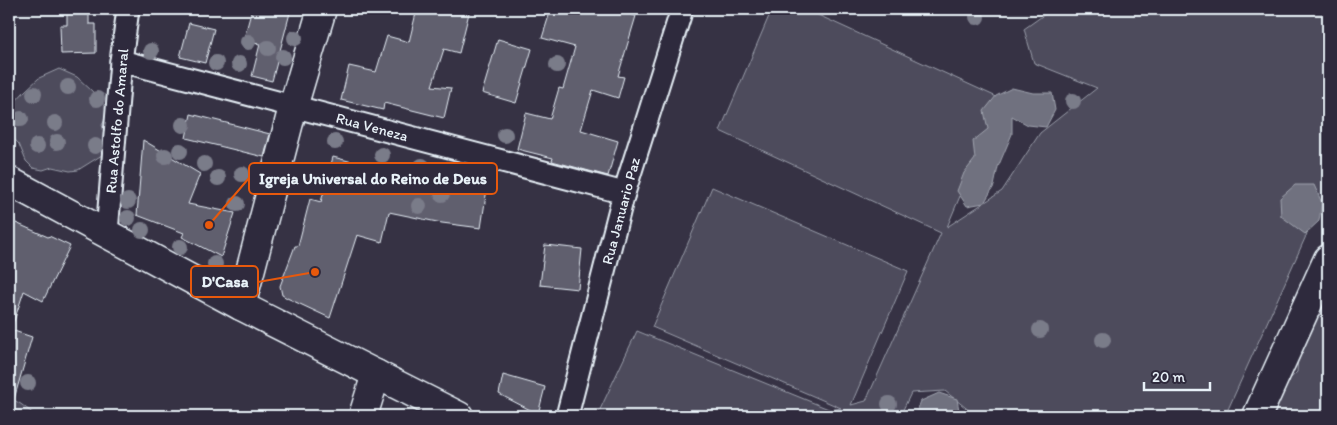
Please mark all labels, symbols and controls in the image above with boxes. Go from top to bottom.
street label: Rua Astolfo do Amaral [102,47,132,194]
street label: Rua Veneza [334,109,411,145]
street label: Rua Januario Paz [598,155,644,267]
callout: Igreja Universal do Reino de Deus [249,163,497,194]
text: Igreja Universal do Reino de Deus [259,169,487,189]
callout: D'Casa [191,266,258,297]
text: D'Casa [201,272,249,291]
scale bar [1144,360,1211,392]
text: 20 m [1152,368,1186,386]

